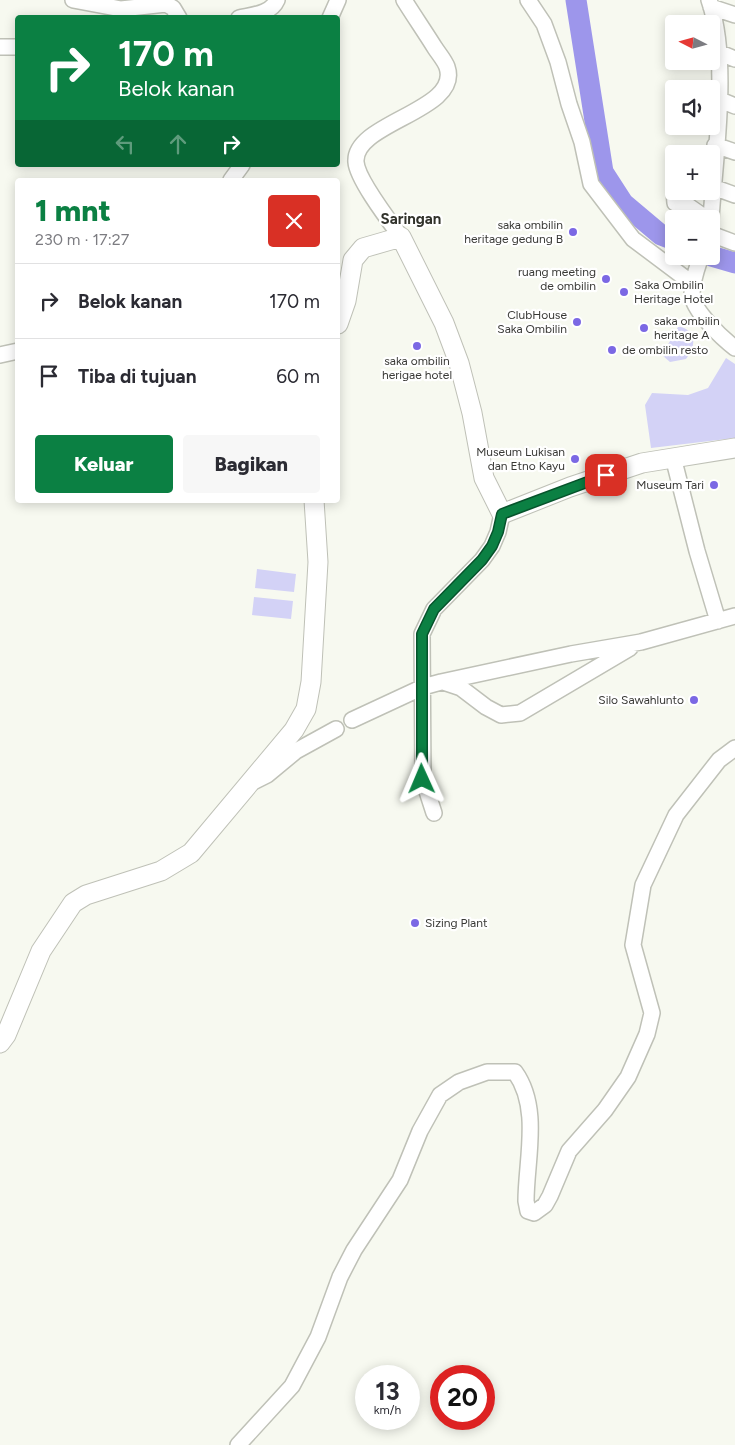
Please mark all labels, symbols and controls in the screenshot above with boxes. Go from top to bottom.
north arrow [665,15,720,70]
map controls [665,15,720,265]
text: 170 m [118,33,214,75]
icon: right [35,35,100,100]
text: Belok kanan [118,75,235,102]
button: sound [665,80,720,135]
icon: left [111,130,139,158]
icon: ahead [164,130,192,158]
icon: right [217,130,245,158]
button: + [665,145,720,200]
text: 1 mnt [35,192,111,229]
button: close [268,195,320,247]
district label: Saringan [381,210,441,228]
button: − [665,210,720,265]
place label: saka ombilin heritage gedung B [464,218,563,246]
marker: saka ombilin heritage gedung B [567,226,579,238]
text: 230 m · 17:27 [35,230,129,249]
place label: ruang meeting de ombilin [518,265,596,293]
marker: ruang meeting de ombilin [600,273,612,285]
place label: Saka Ombilin Heritage Hotel [634,278,713,306]
marker: Saka Ombilin Heritage Hotel [618,286,630,298]
icon: right [35,287,63,315]
text: Belok kanan [78,290,182,313]
text: 170 m [269,290,320,313]
place label: ClubHouse Saka Ombilin [497,308,567,336]
place label: saka ombilin heritage A [654,314,720,342]
marker: ClubHouse Saka Ombilin [571,316,583,328]
marker: saka ombilin heritage A [638,322,650,334]
marker: saka ombilin herigae hotel [411,340,423,352]
place label: de ombilin resto [622,343,708,357]
marker: de ombilin resto [606,344,618,356]
place label: saka ombilin herigae hotel [382,354,452,382]
icon: arrive [35,362,63,390]
text: Tiba di tujuan [78,365,197,388]
text: 60 m [276,365,320,388]
button: Keluar [35,435,173,493]
button: Bagikan [183,435,320,493]
place label: Museum Lukisan dan Etno Kayu [476,445,565,473]
marker: Museum Lukisan dan Etno Kayu [569,453,581,465]
pin [585,454,627,496]
icon: arrive [592,461,620,489]
place label: Museum Tari [636,478,704,492]
marker: Museum Tari [708,479,720,491]
place label: Silo Sawahlunto [598,693,684,707]
marker: Silo Sawahlunto [688,694,700,706]
position arrow [395,752,447,804]
place label: Sizing Plant [425,916,488,930]
marker: Sizing Plant [409,917,421,929]
speed limit sign: 20 [430,1365,495,1430]
text: 13 [375,1376,400,1406]
text: km/h [374,1403,401,1417]

